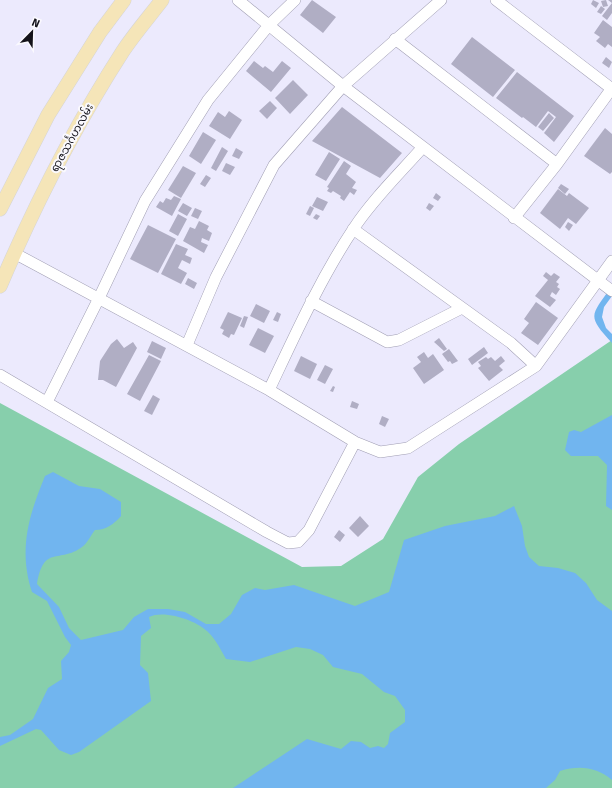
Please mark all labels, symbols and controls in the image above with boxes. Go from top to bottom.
north arrow [12,12,52,52]
text: N [30,16,42,31]
street label: ရာဇသင်္ဂဟလမ်း [47,101,98,175]

